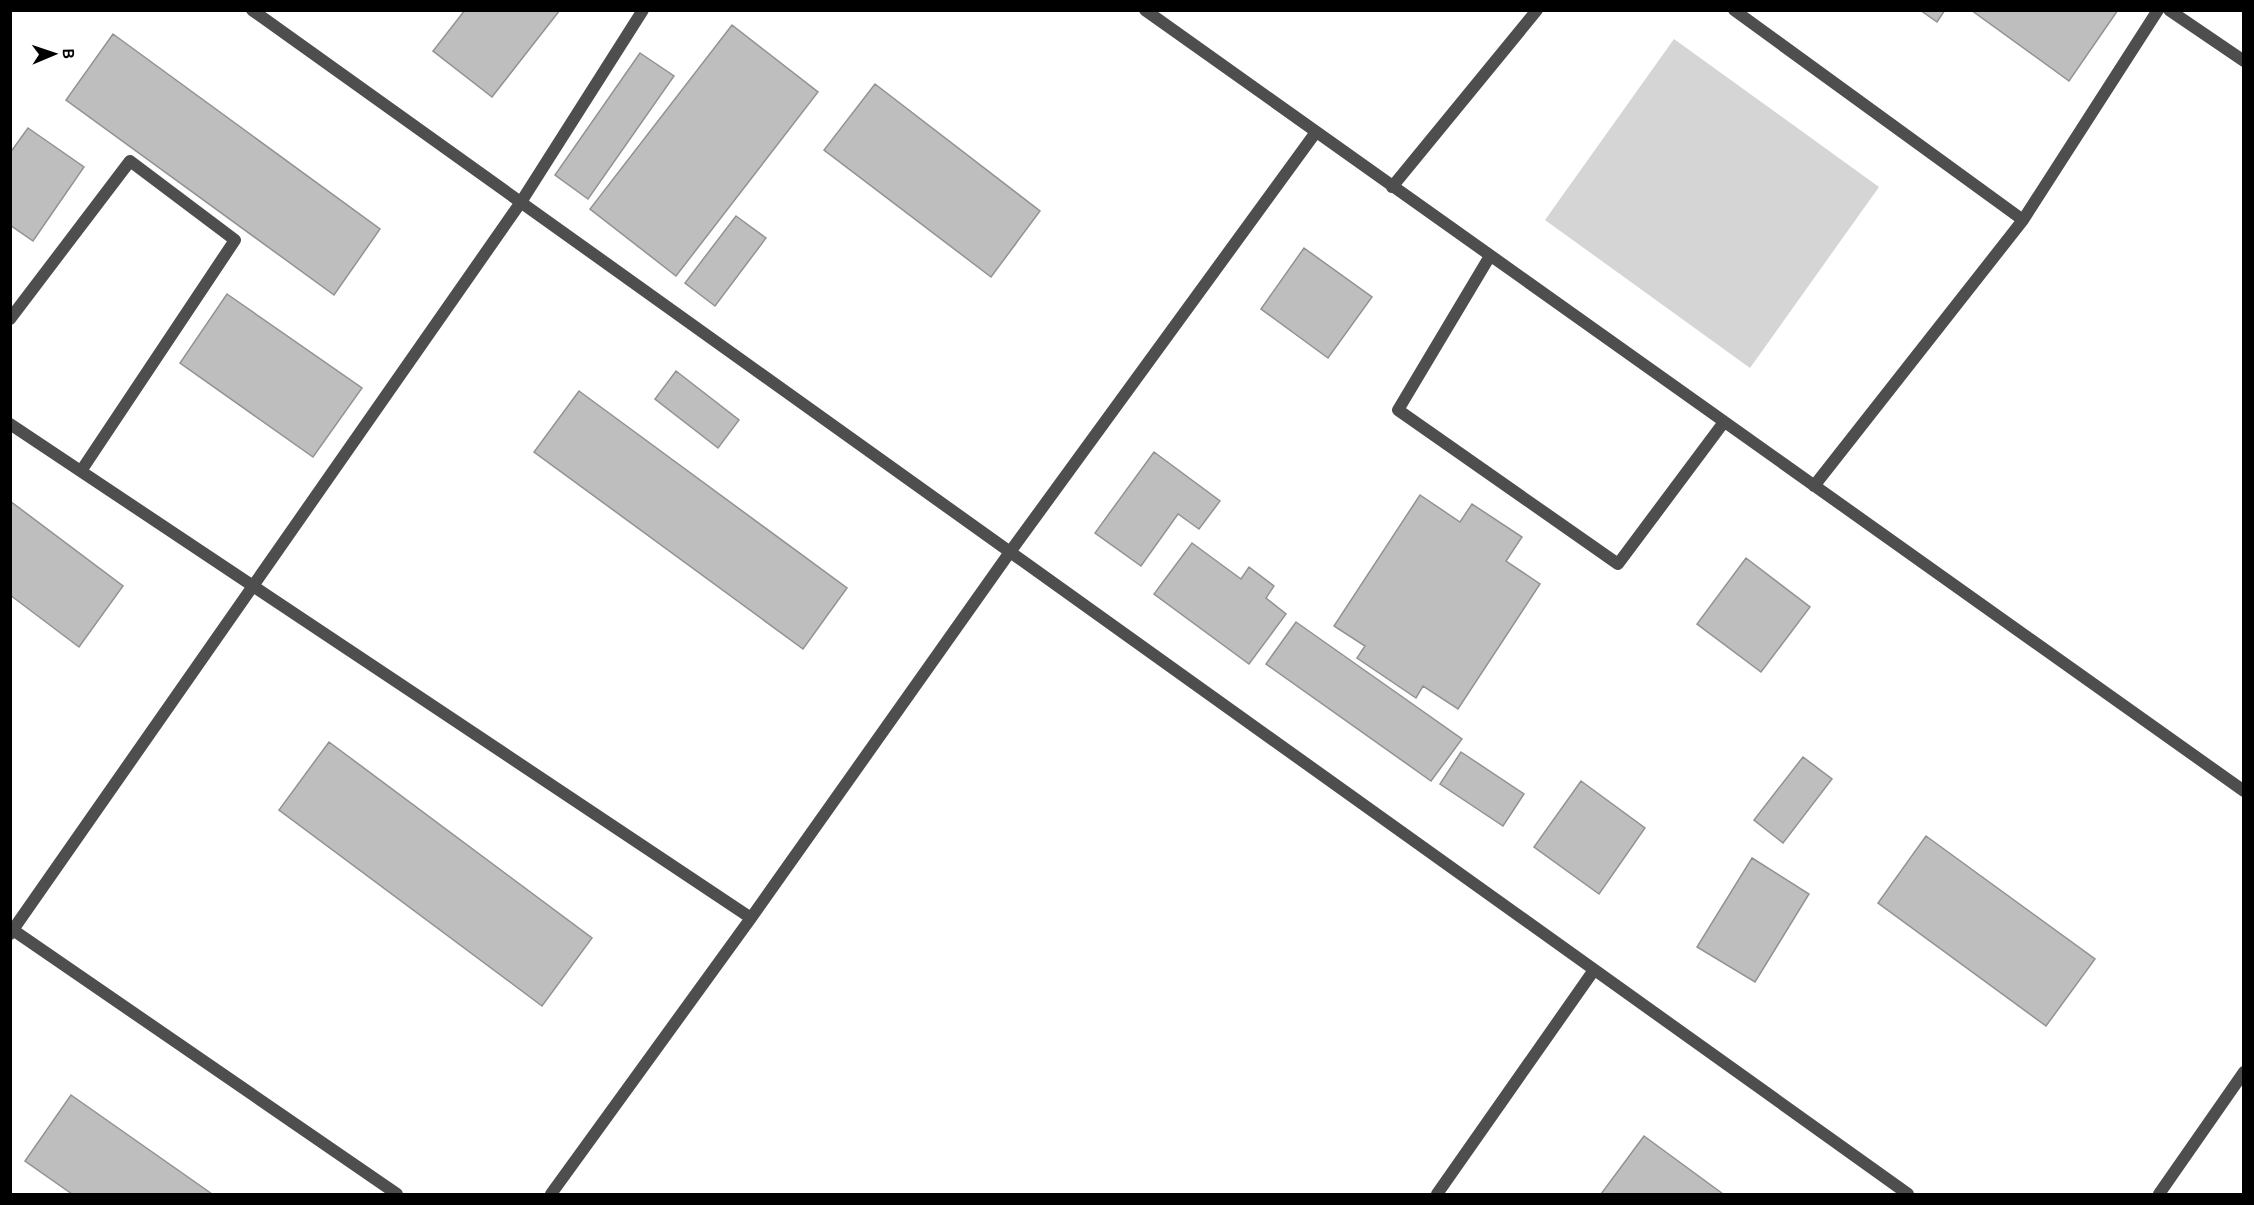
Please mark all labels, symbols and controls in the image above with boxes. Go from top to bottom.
north arrow [24,24,84,84]
text: B [60,48,78,59]

